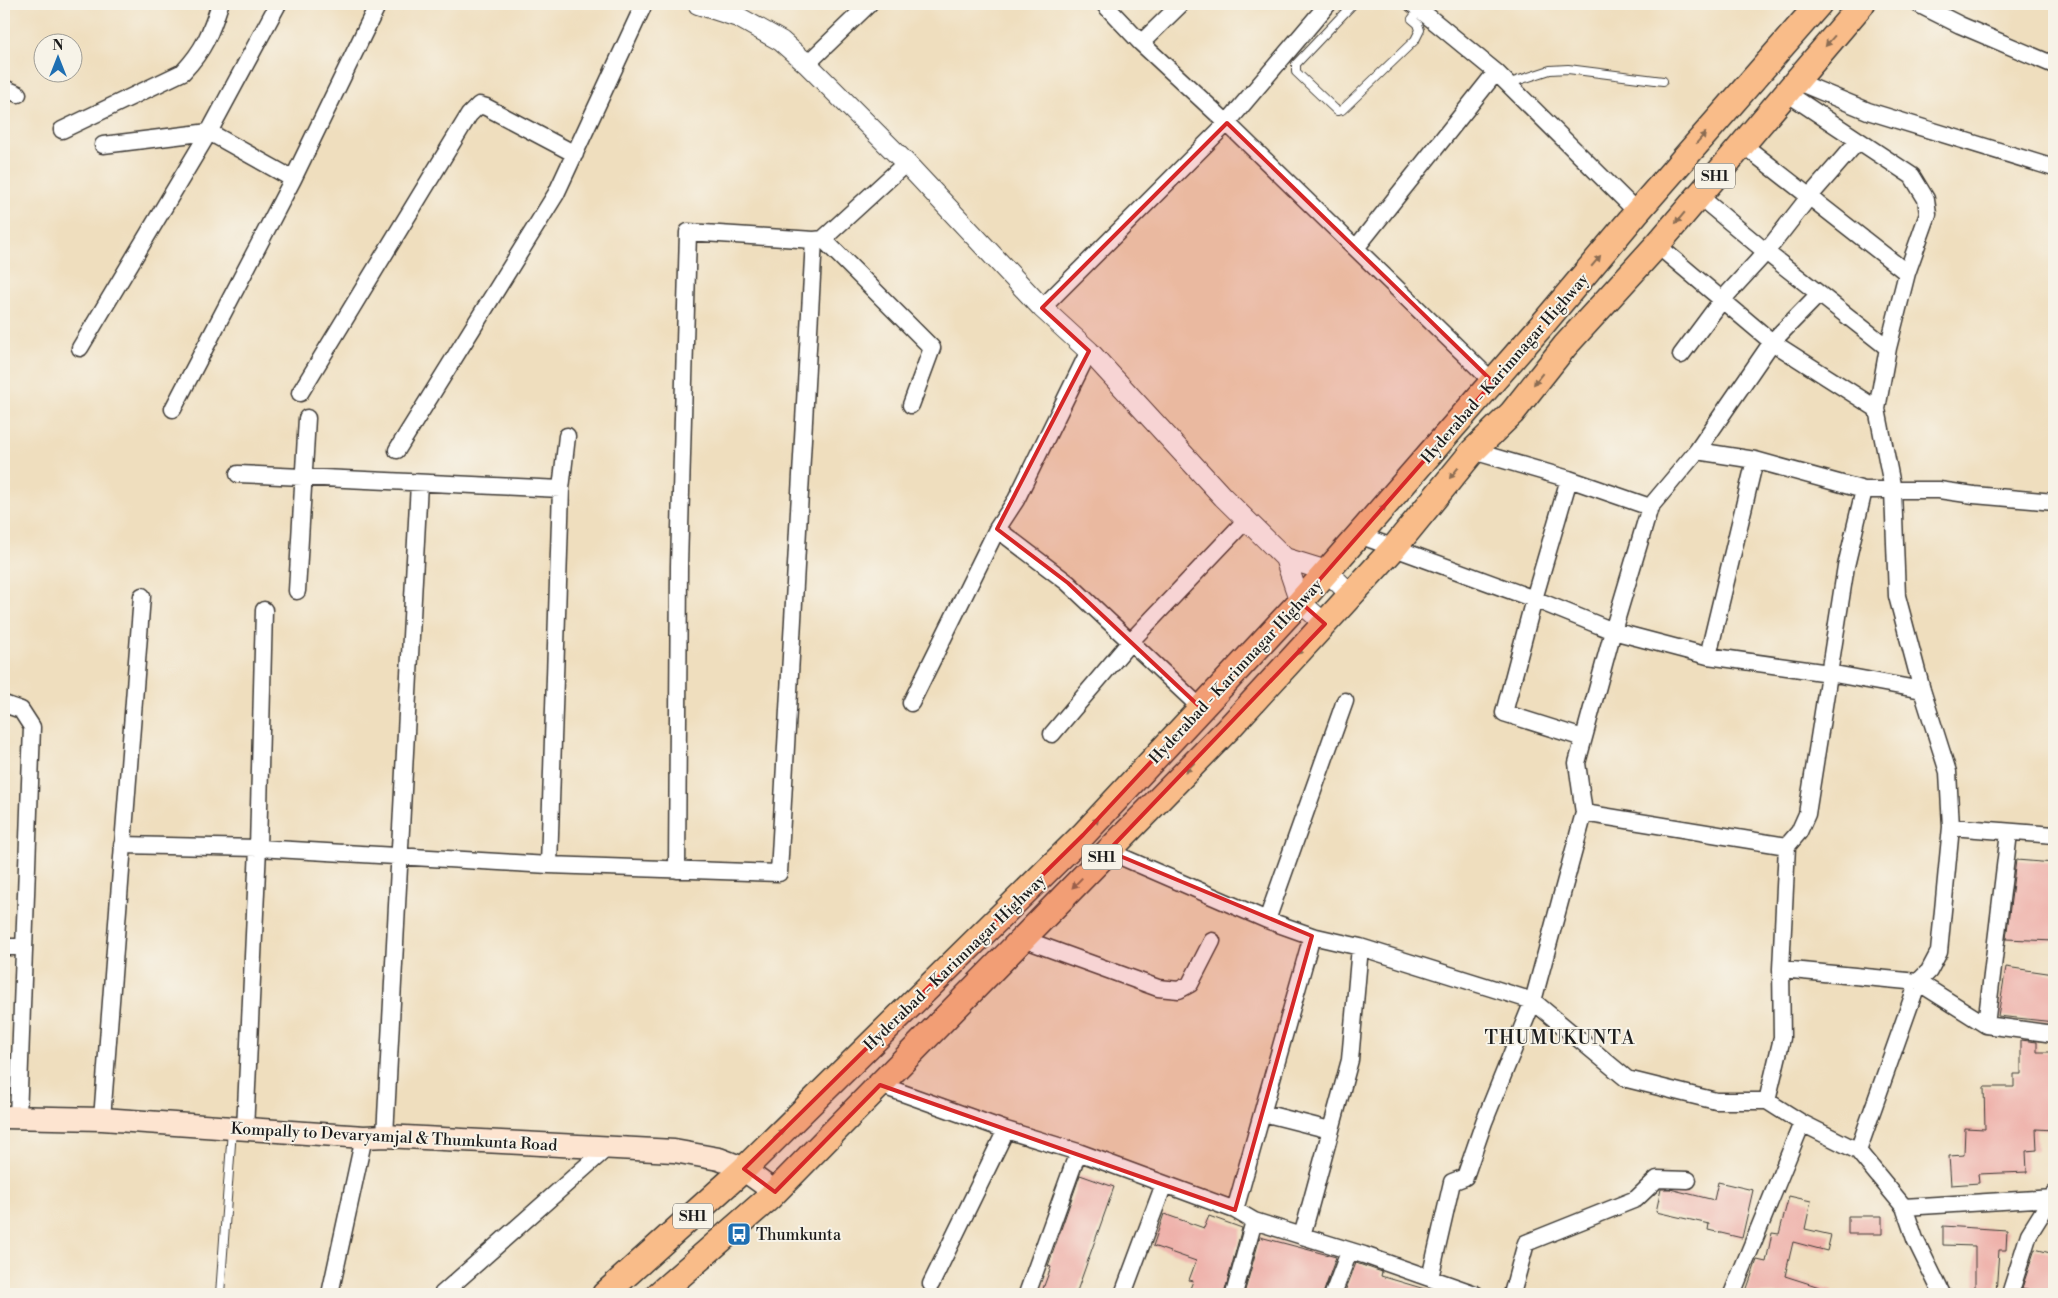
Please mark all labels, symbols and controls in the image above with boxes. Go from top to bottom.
north arrow [32,32,82,82]
one-way arrow [1825,34,1836,47]
text: N [52,37,64,55]
one-way arrow [1696,132,1707,145]
road number: SH1 [1695,164,1735,188]
one-way arrow [1675,212,1686,224]
one-way arrow [1590,255,1601,268]
street label: Hyderabad - Karimnagar Highway [1417,269,1593,468]
one-way arrow [1533,372,1544,385]
one-way arrow [1449,466,1460,479]
one-way arrow [1375,504,1386,516]
street label: Hyderabad - Karimnagar Highway [1145,575,1327,768]
one-way arrow [1296,642,1308,654]
one-way arrow [1185,761,1197,773]
one-way arrow [1088,818,1100,830]
road number: SH1 [1082,844,1122,870]
street label: Hyderabad - Karimnagar Highway [860,870,1050,1055]
one-way arrow [1071,877,1083,889]
district label: THUMUKUNTA [1485,1026,1635,1050]
street label: Kompally to Devaryamjal & Thumkunta Road [230,1118,558,1156]
one-way arrow [773,1129,785,1141]
road number: SH1 [673,1204,713,1228]
bus stop icon: Thumkunta [726,1221,752,1247]
place label: Thumkunta [756,1225,842,1245]

